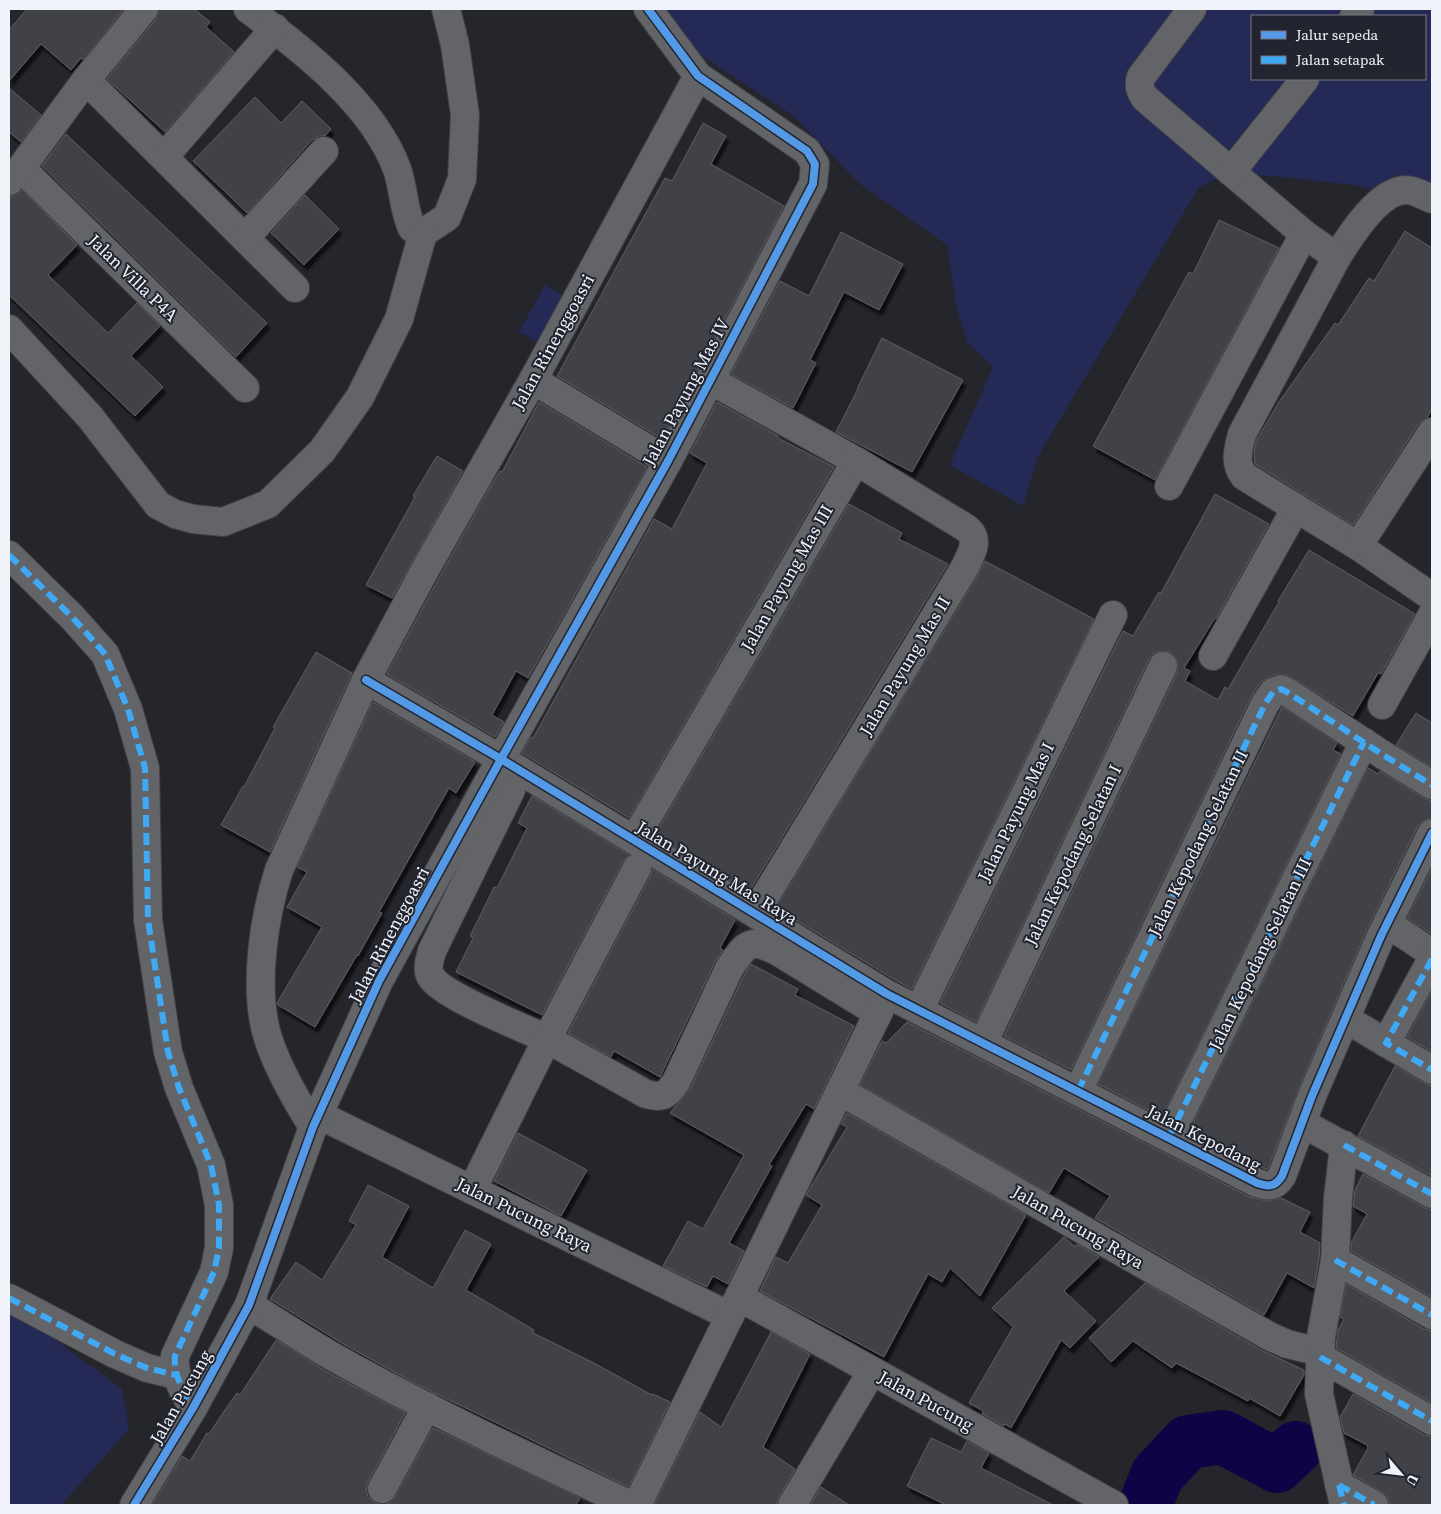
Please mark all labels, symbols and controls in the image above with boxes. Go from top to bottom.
legend [1251,15,1426,80]
text: Jalur sepeda [1295,24,1379,45]
text: Jalan setapak [1295,49,1385,70]
street label: Jalan Villa P4A [82,227,184,327]
street label: Jalan Rinenggoasri [505,270,600,415]
street label: Jalan Payung Mas IV [635,313,735,471]
street label: Jalan Payung Mas III [734,500,839,657]
street label: Jalan Payung Mas II [852,591,956,741]
street label: Jalan Payung Mas I [971,738,1060,887]
street label: Jalan Kepodang Selatan II [1141,745,1254,941]
street label: Jalan Kepodang Selatan I [1017,760,1127,950]
street label: Jalan Payung Mas Raya [631,814,803,931]
street label: Jalan Kepodang Selatan III [1201,853,1317,1055]
street label: Jalan Rinenggoasri [342,862,435,1008]
street label: Jalan Kepodang [1142,1098,1266,1177]
street label: Jalan Pucung Raya [451,1170,597,1259]
street label: Jalan Pucung Raya [1007,1178,1149,1275]
street label: Jalan Pucung [143,1345,218,1449]
street label: Jalan Pucung [873,1364,978,1437]
north arrow [1376,1449,1426,1499]
text: U [1401,1471,1424,1489]

